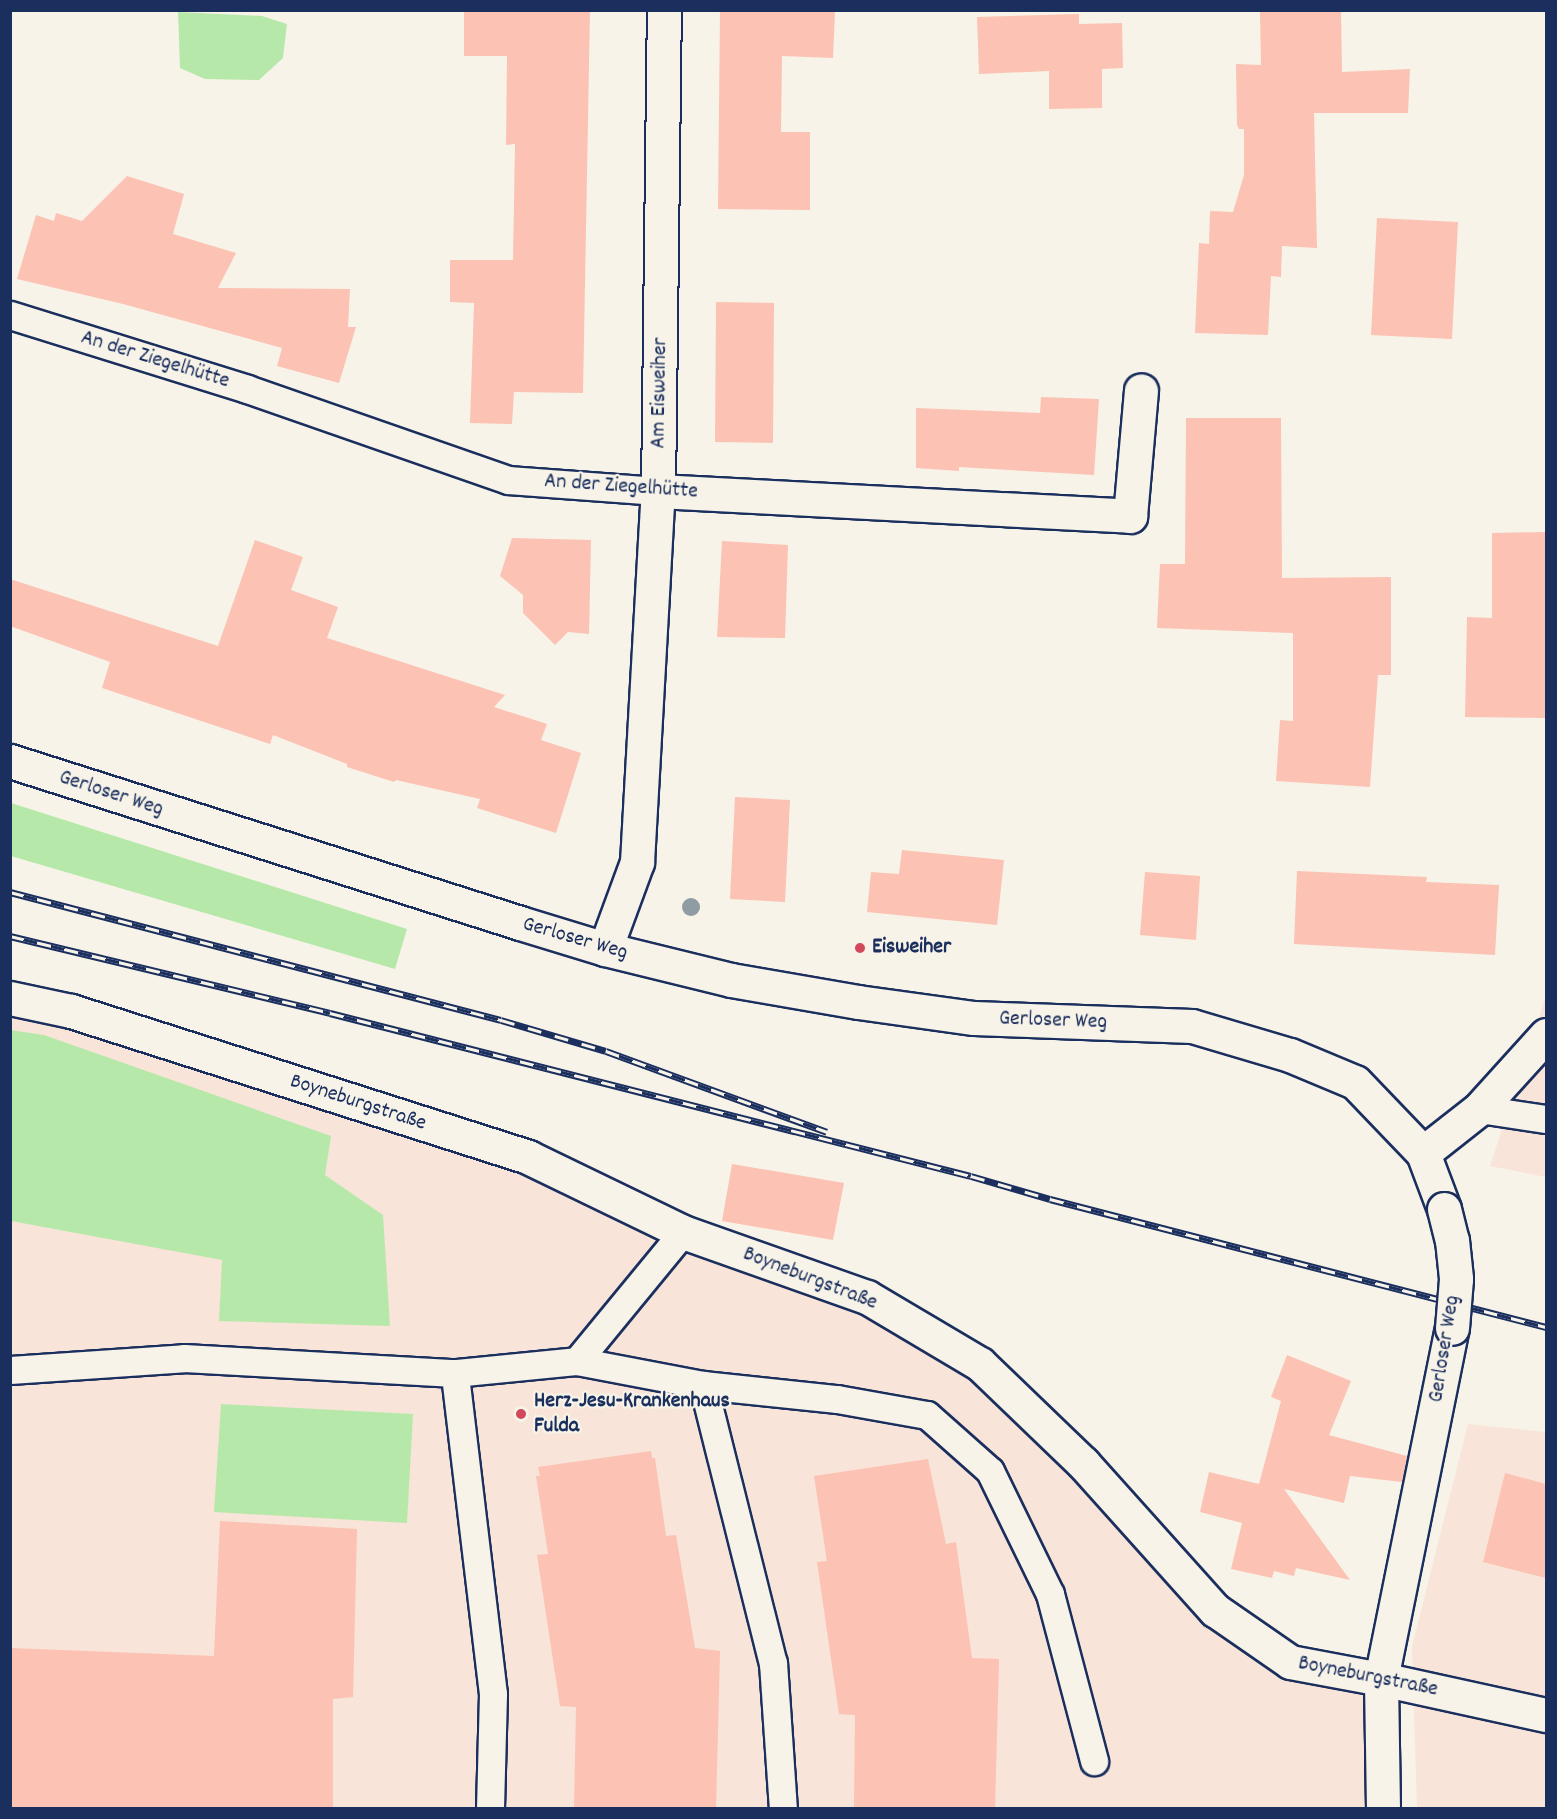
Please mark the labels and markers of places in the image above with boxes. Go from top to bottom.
place label: Eisweiher [872,935,951,961]
marker: Eisweiher [853,941,867,955]
place label: Herz-Jesu-Krankenhaus Fulda [534,1388,730,1440]
marker: Herz-Jesu-Krankenhaus Fulda [512,1405,530,1423]

